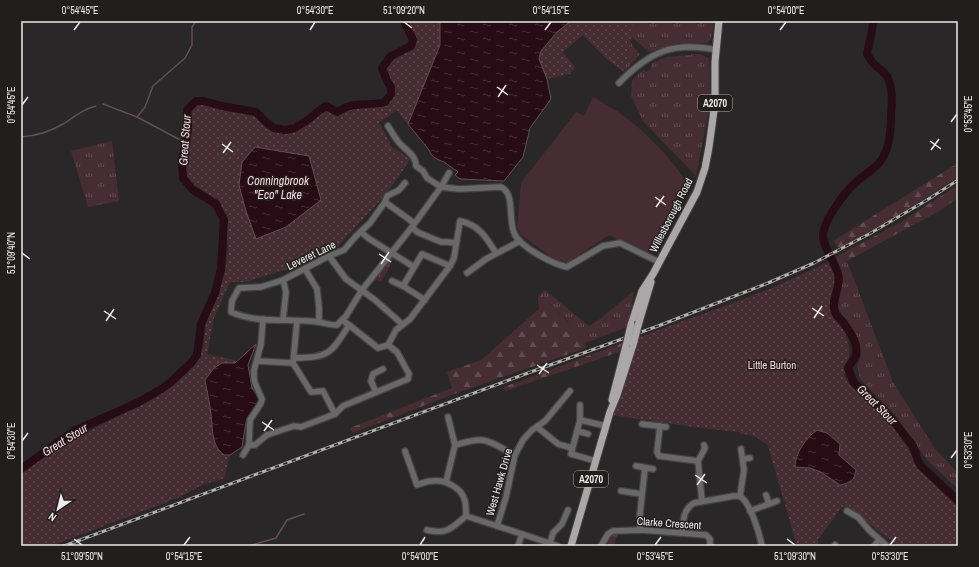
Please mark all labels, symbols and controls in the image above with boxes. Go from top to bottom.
text: 0°54'45"E [62,4,98,17]
text: 0°54'30"E [297,4,333,17]
text: 51°09'20"N [383,4,425,17]
text: 0°54'15"E [533,4,569,17]
text: 0°54'00"E [768,4,804,17]
text: 0°54'45"E [5,87,18,123]
road number: A2070 [698,95,732,111]
text: 0°53'45"E [962,96,975,132]
water label: Great Stour [175,113,195,166]
water label: Conningbrook "Eco" Lake [247,173,310,203]
street label: Willesborough Road [646,175,696,255]
text: 51°09'40"N [5,232,18,274]
street label: Leveret Lane [284,237,338,273]
park label: Little Burton [748,358,796,372]
water label: Great Stour [853,381,901,429]
water label: Great Stour [39,419,91,460]
text: 0°54'30"E [5,423,18,459]
text: 0°53'30"E [962,432,975,468]
street label: West Hawk Drive [483,447,515,517]
road number: A2070 [574,471,608,487]
north arrow [38,489,78,529]
text: N [46,510,59,525]
street label: Clarke Crescent [636,514,702,532]
text: 51°09'50"N [61,550,103,563]
text: 0°54'15"E [166,550,202,563]
text: 0°54'00"E [402,550,438,563]
text: 0°53'45"E [637,550,673,563]
text: 51°09'30"N [774,550,816,563]
text: 0°53'30"E [872,550,908,563]

